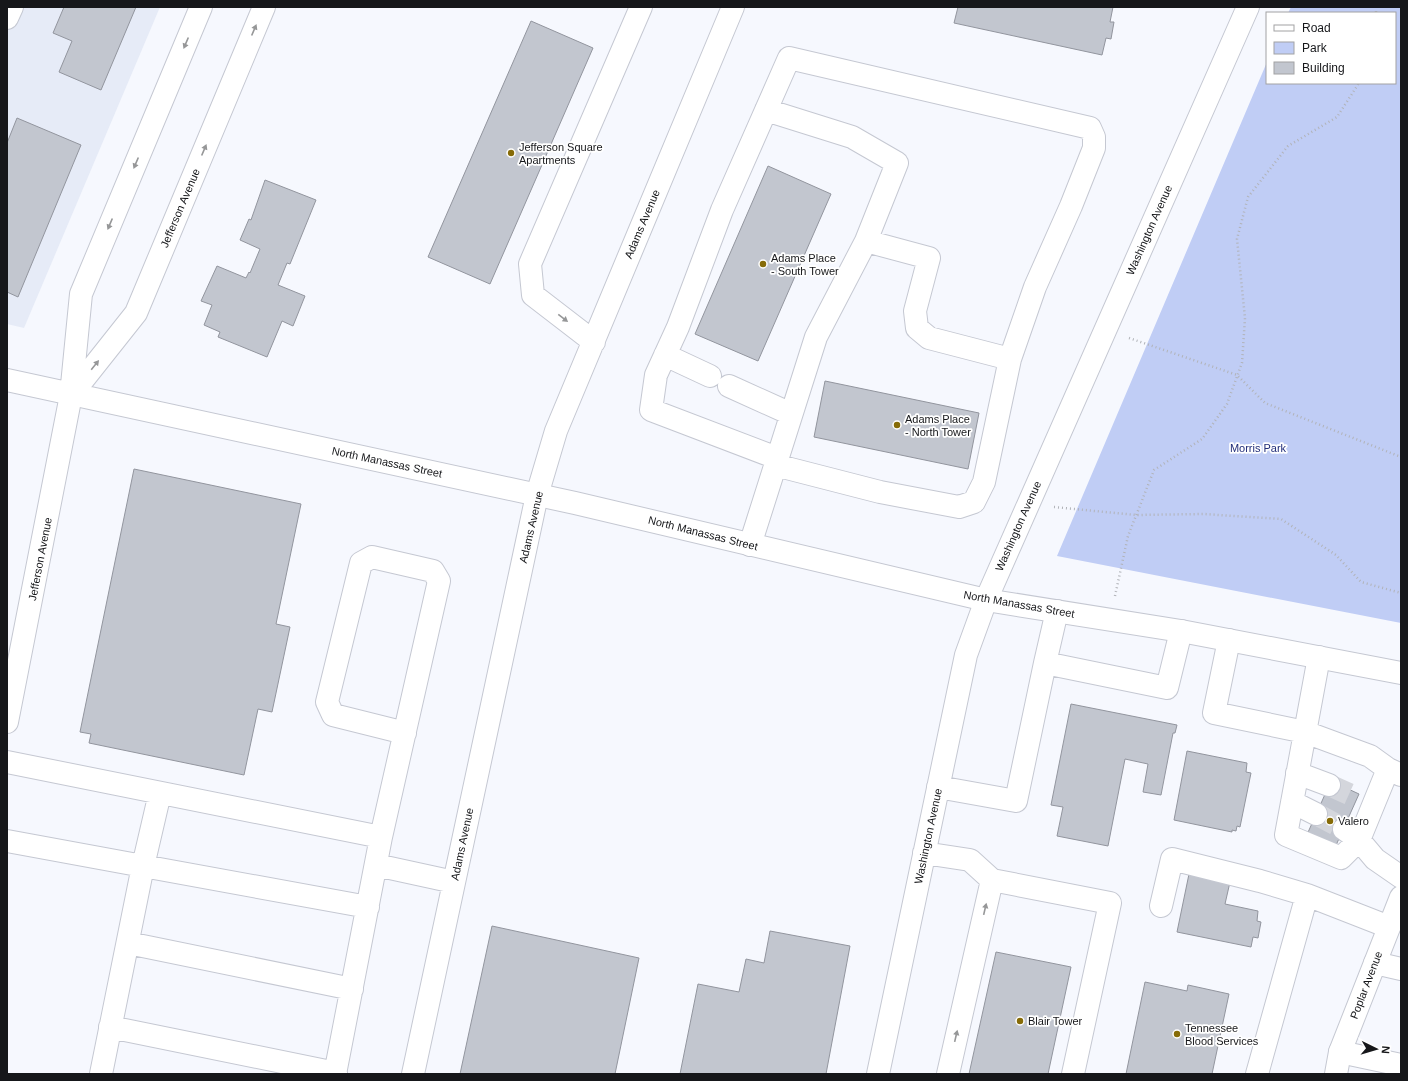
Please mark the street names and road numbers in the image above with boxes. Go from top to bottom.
street label: Jefferson Avenue [158,167,202,249]
street label: Washington Avenue [1124,183,1174,277]
street label: Adams Avenue [622,188,662,260]
street label: North Manassas Street [331,444,443,480]
street label: Washington Avenue [993,479,1043,573]
street label: Adams Avenue [517,490,545,564]
street label: North Manassas Street [647,514,759,552]
street label: Jefferson Avenue [26,516,54,602]
street label: North Manassas Street [963,588,1075,620]
street label: Washington Avenue [912,787,944,885]
street label: Adams Avenue [448,807,476,881]
street label: Poplar Avenue [1348,950,1384,1020]

